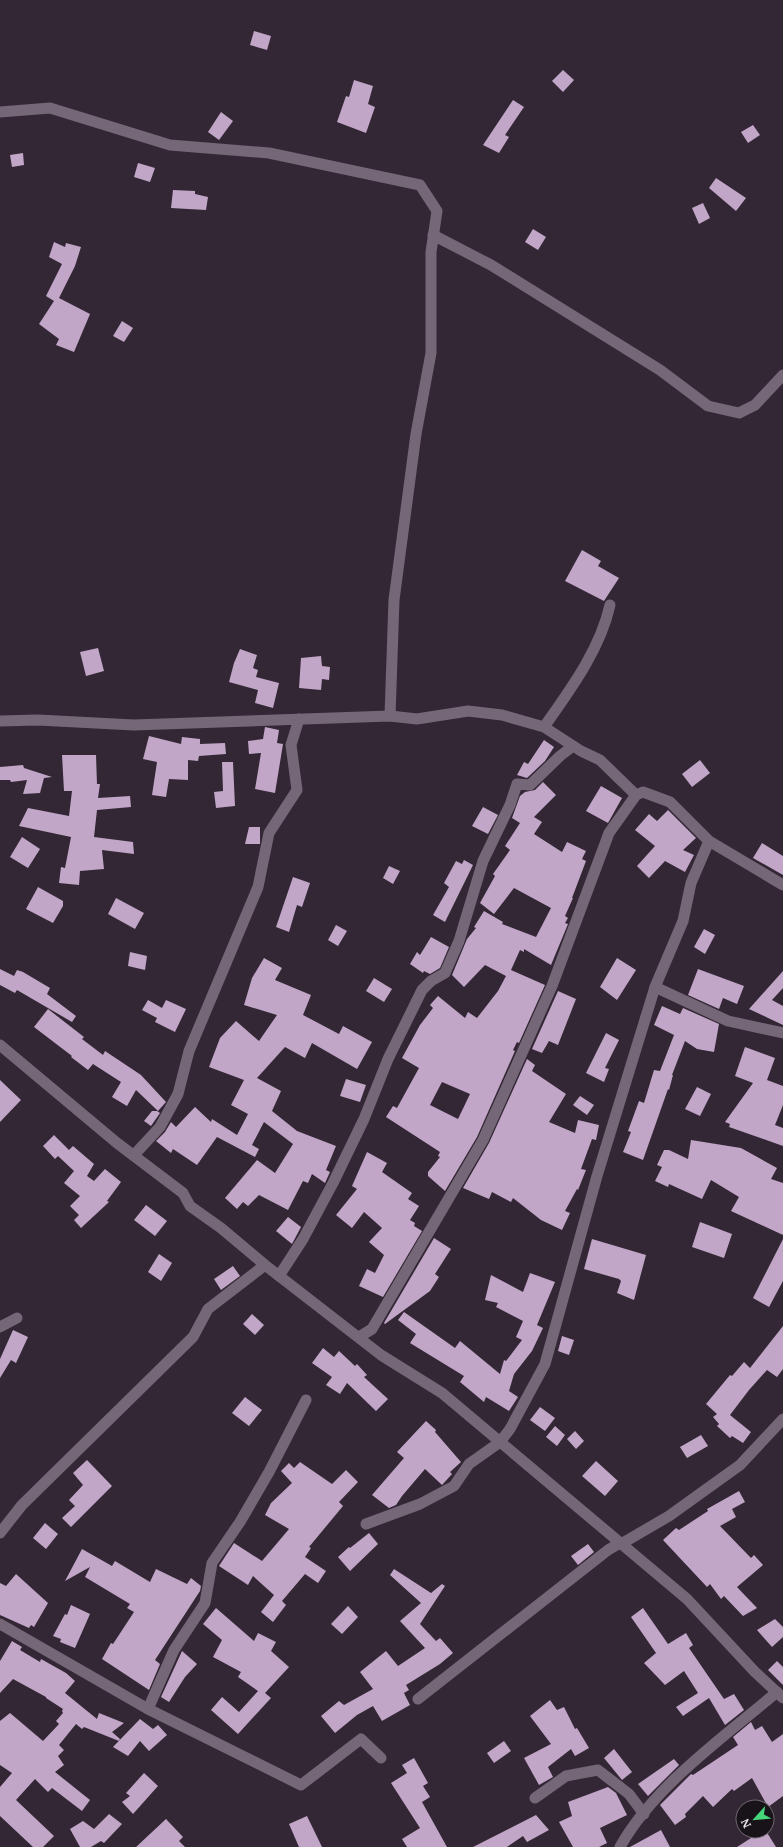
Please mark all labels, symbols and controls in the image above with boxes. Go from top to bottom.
north arrow [735,1799,775,1839]
text: N [737,1816,754,1831]

